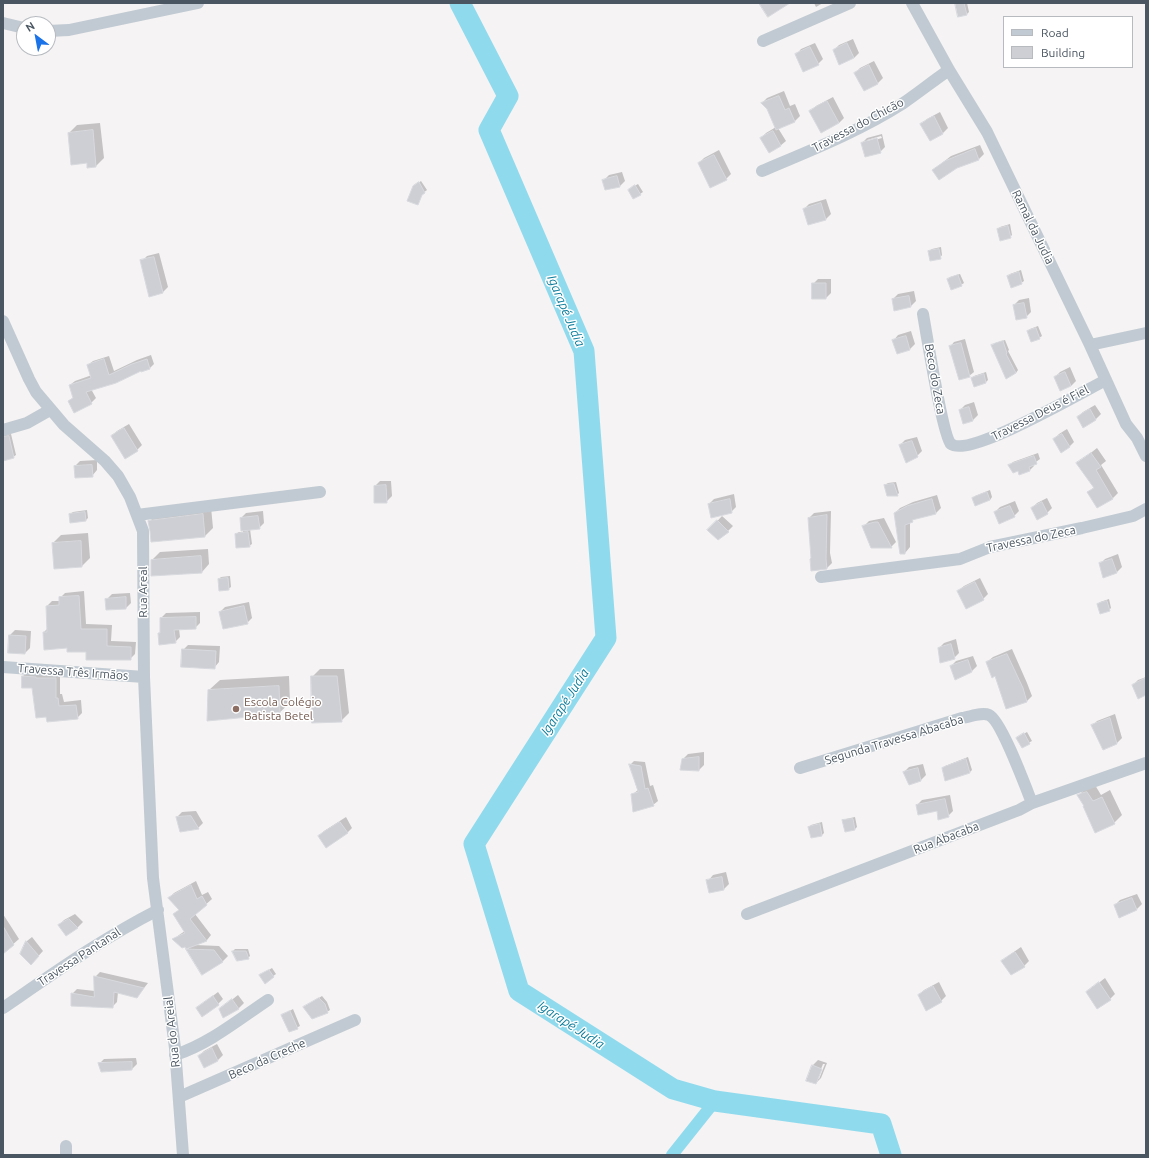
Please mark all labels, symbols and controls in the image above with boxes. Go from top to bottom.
north arrow [16,16,56,56]
legend [1003,16,1133,68]
text: N [24,19,37,34]
text: Road [1041,26,1069,39]
text: Building [1041,46,1085,59]
street label: Travessa do Chicão [810,95,906,155]
street label: Ramal da Judia [1009,188,1057,266]
water label: Igarapé Judia [544,273,588,349]
street label: Beco do Zeca [922,343,948,415]
street label: Travessa Deus é Fiel [989,382,1091,444]
street label: Travessa do Zeca [985,523,1077,555]
street label: Rua Areal [136,566,150,618]
street label: Travessa Três Irmãos [17,661,129,683]
water label: Igarapé Judia [538,666,592,738]
place label: Escola Colégio Batista Betel [244,695,322,723]
marker: Escola Colégio Batista Betel [231,704,241,714]
street label: Segunda Travessa Abacaba [823,712,965,768]
street label: Rua Abacaba [911,819,981,857]
street label: Travessa Pantanal [35,925,123,989]
street label: Rua do Areial [161,996,183,1068]
water label: Igarapé Judia [535,998,607,1052]
street label: Beco da Creche [226,1036,308,1082]

